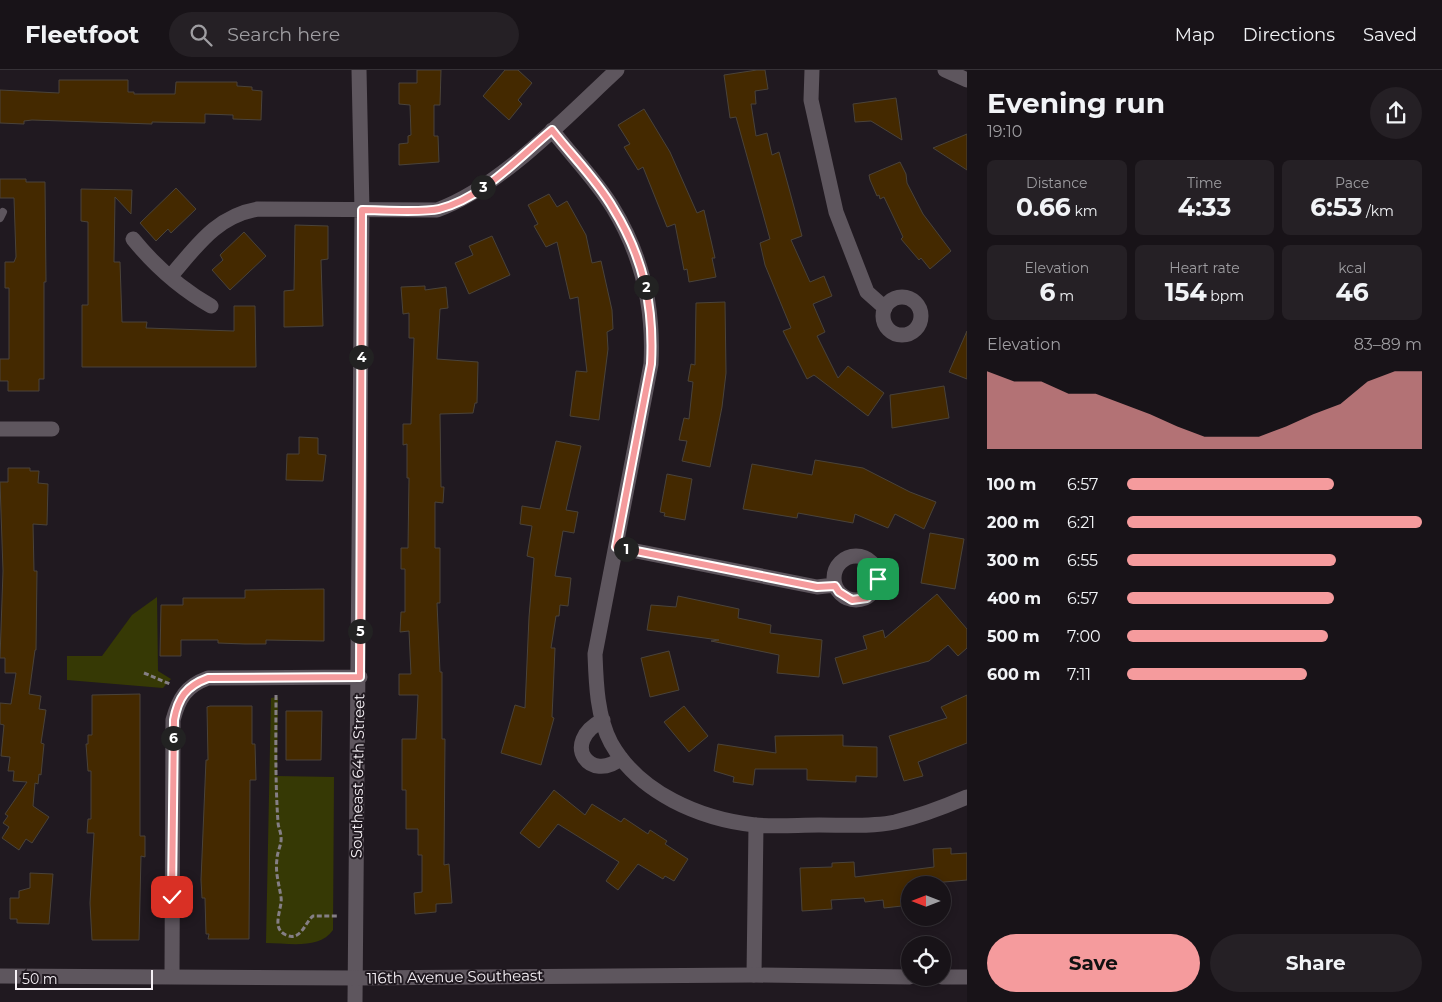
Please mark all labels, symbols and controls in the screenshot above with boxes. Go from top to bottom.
search box [169,12,519,57]
text: Fleetfoot [25,20,139,49]
icon: search [187,21,215,49]
text: Search here [227,23,340,46]
text: Map [1175,24,1215,46]
text: Directions [1243,24,1335,46]
text: Saved [1363,24,1417,46]
text: Evening run [987,86,1165,120]
button: share [1370,87,1422,139]
text: 19:10 [987,122,1022,141]
pin: 3 [470,174,496,200]
text: Distance [1026,174,1088,192]
text: Time [1187,174,1222,192]
text: Pace [1335,174,1369,192]
text: 3 [479,178,488,196]
text: 0.66 [1016,192,1071,222]
text: 4:33 [1178,192,1231,222]
text: 6:53 [1310,192,1362,222]
text: km [1071,202,1098,220]
text: /km [1362,202,1394,220]
text: Elevation [1024,259,1089,277]
text: Heart rate [1169,259,1240,277]
text: kcal [1338,259,1366,277]
pin: 2 [634,274,658,300]
text: 6 [1040,277,1056,307]
text: 154 [1165,277,1207,307]
text: 46 [1336,277,1369,307]
text: 2 [642,278,651,296]
text: m [1056,287,1074,305]
text: bpm [1207,287,1244,305]
text: Elevation [987,335,1061,354]
text: 83–89 m [1354,335,1422,354]
pin: 4 [348,344,374,370]
text: 4 [357,348,366,366]
text: 100 m [987,475,1036,494]
text: 6:57 [1067,475,1098,494]
text: 200 m [987,513,1039,532]
text: 6:21 [1067,513,1095,532]
pin: 1 [614,536,638,562]
text: 1 [624,540,629,558]
text: 300 m [987,551,1040,570]
text: 6:55 [1067,551,1098,570]
pin [857,558,899,600]
icon: arrive [864,565,892,593]
text: 400 m [987,589,1041,608]
text: 6:57 [1067,589,1098,608]
pin: 5 [348,618,372,644]
text: 5 [356,622,365,640]
text: 500 m [987,627,1040,646]
text: 7:00 [1067,627,1101,646]
text: 600 m [987,665,1040,684]
text: 7:11 [1067,665,1091,684]
street label: Southeast 64th Street [347,694,368,858]
pin: 6 [160,726,186,750]
text: 6 [169,729,178,747]
pin [151,876,193,918]
north arrow [901,876,951,926]
map controls [901,876,951,986]
icon: check [158,883,186,911]
button: Save [987,934,1200,992]
button: Share [1210,934,1422,992]
button: locate [901,936,951,986]
street label: 116th Avenue Southeast [366,965,543,988]
scale bar [15,967,152,990]
text: 50 m [22,970,58,988]

